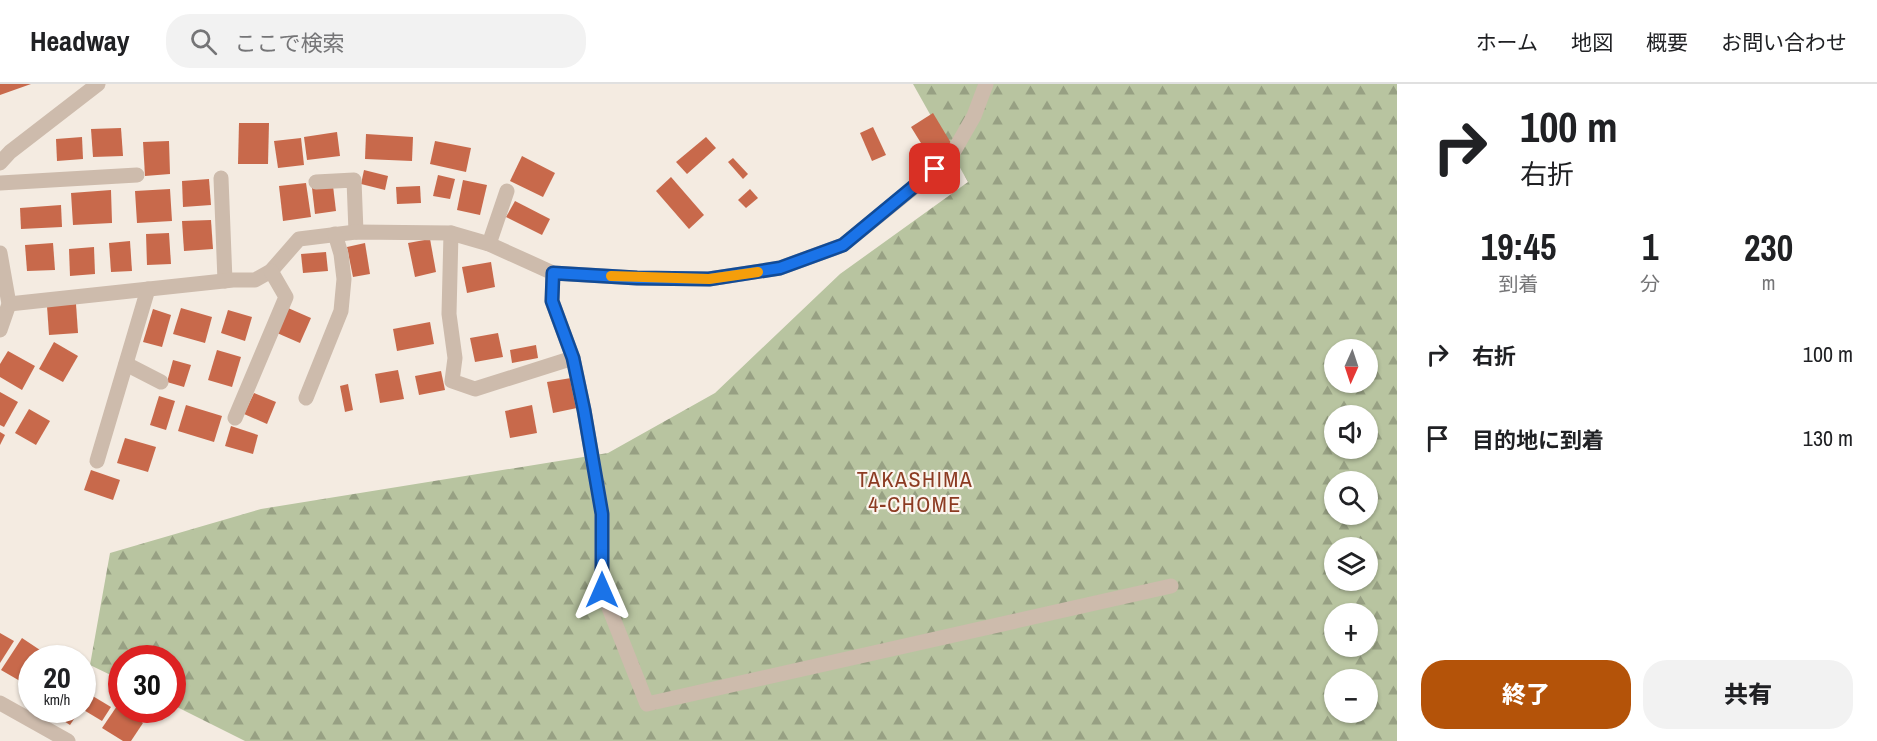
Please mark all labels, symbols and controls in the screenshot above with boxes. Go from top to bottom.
search box [166,14,586,68]
text: Headway [30,22,130,60]
icon: search [187,25,220,58]
text: ここで検索 [235,28,345,58]
text: ホーム [1476,28,1538,57]
text: 地図 [1571,28,1613,57]
text: 概要 [1646,28,1688,57]
text: お問い合わせ [1721,28,1847,57]
text: 100 m [1520,99,1618,155]
icon: right [1421,108,1499,186]
pin [909,143,960,194]
icon: arrive [918,152,951,185]
text: 右折 [1520,156,1574,192]
text: 19:45 [1481,223,1556,271]
text: 1 [1642,223,1658,271]
text: 230 [1744,224,1793,272]
text: m [1762,269,1775,296]
text: 到着 [1499,270,1539,297]
text: 分 [1640,270,1660,297]
icon: right [1421,338,1454,371]
north arrow [1324,339,1378,393]
map controls [1324,339,1378,723]
text: 100 m [1803,339,1853,369]
text: 右折 [1472,341,1516,371]
button: sound [1324,405,1378,459]
icon: arrive [1421,422,1454,455]
text: 130 m [1803,423,1853,453]
text: 目的地に到着 [1472,425,1604,455]
district label: TAKASHIMA 4-CHOME [857,464,973,519]
button: search [1324,471,1378,525]
button: layers [1324,537,1378,591]
position arrow [570,558,634,622]
button: + [1324,603,1378,657]
speed limit sign: 30 [108,645,186,723]
text: 20 [43,657,71,697]
button: 終了 [1421,660,1631,729]
button: 共有 [1643,660,1853,729]
button: − [1324,669,1378,723]
text: km/h [44,689,70,710]

